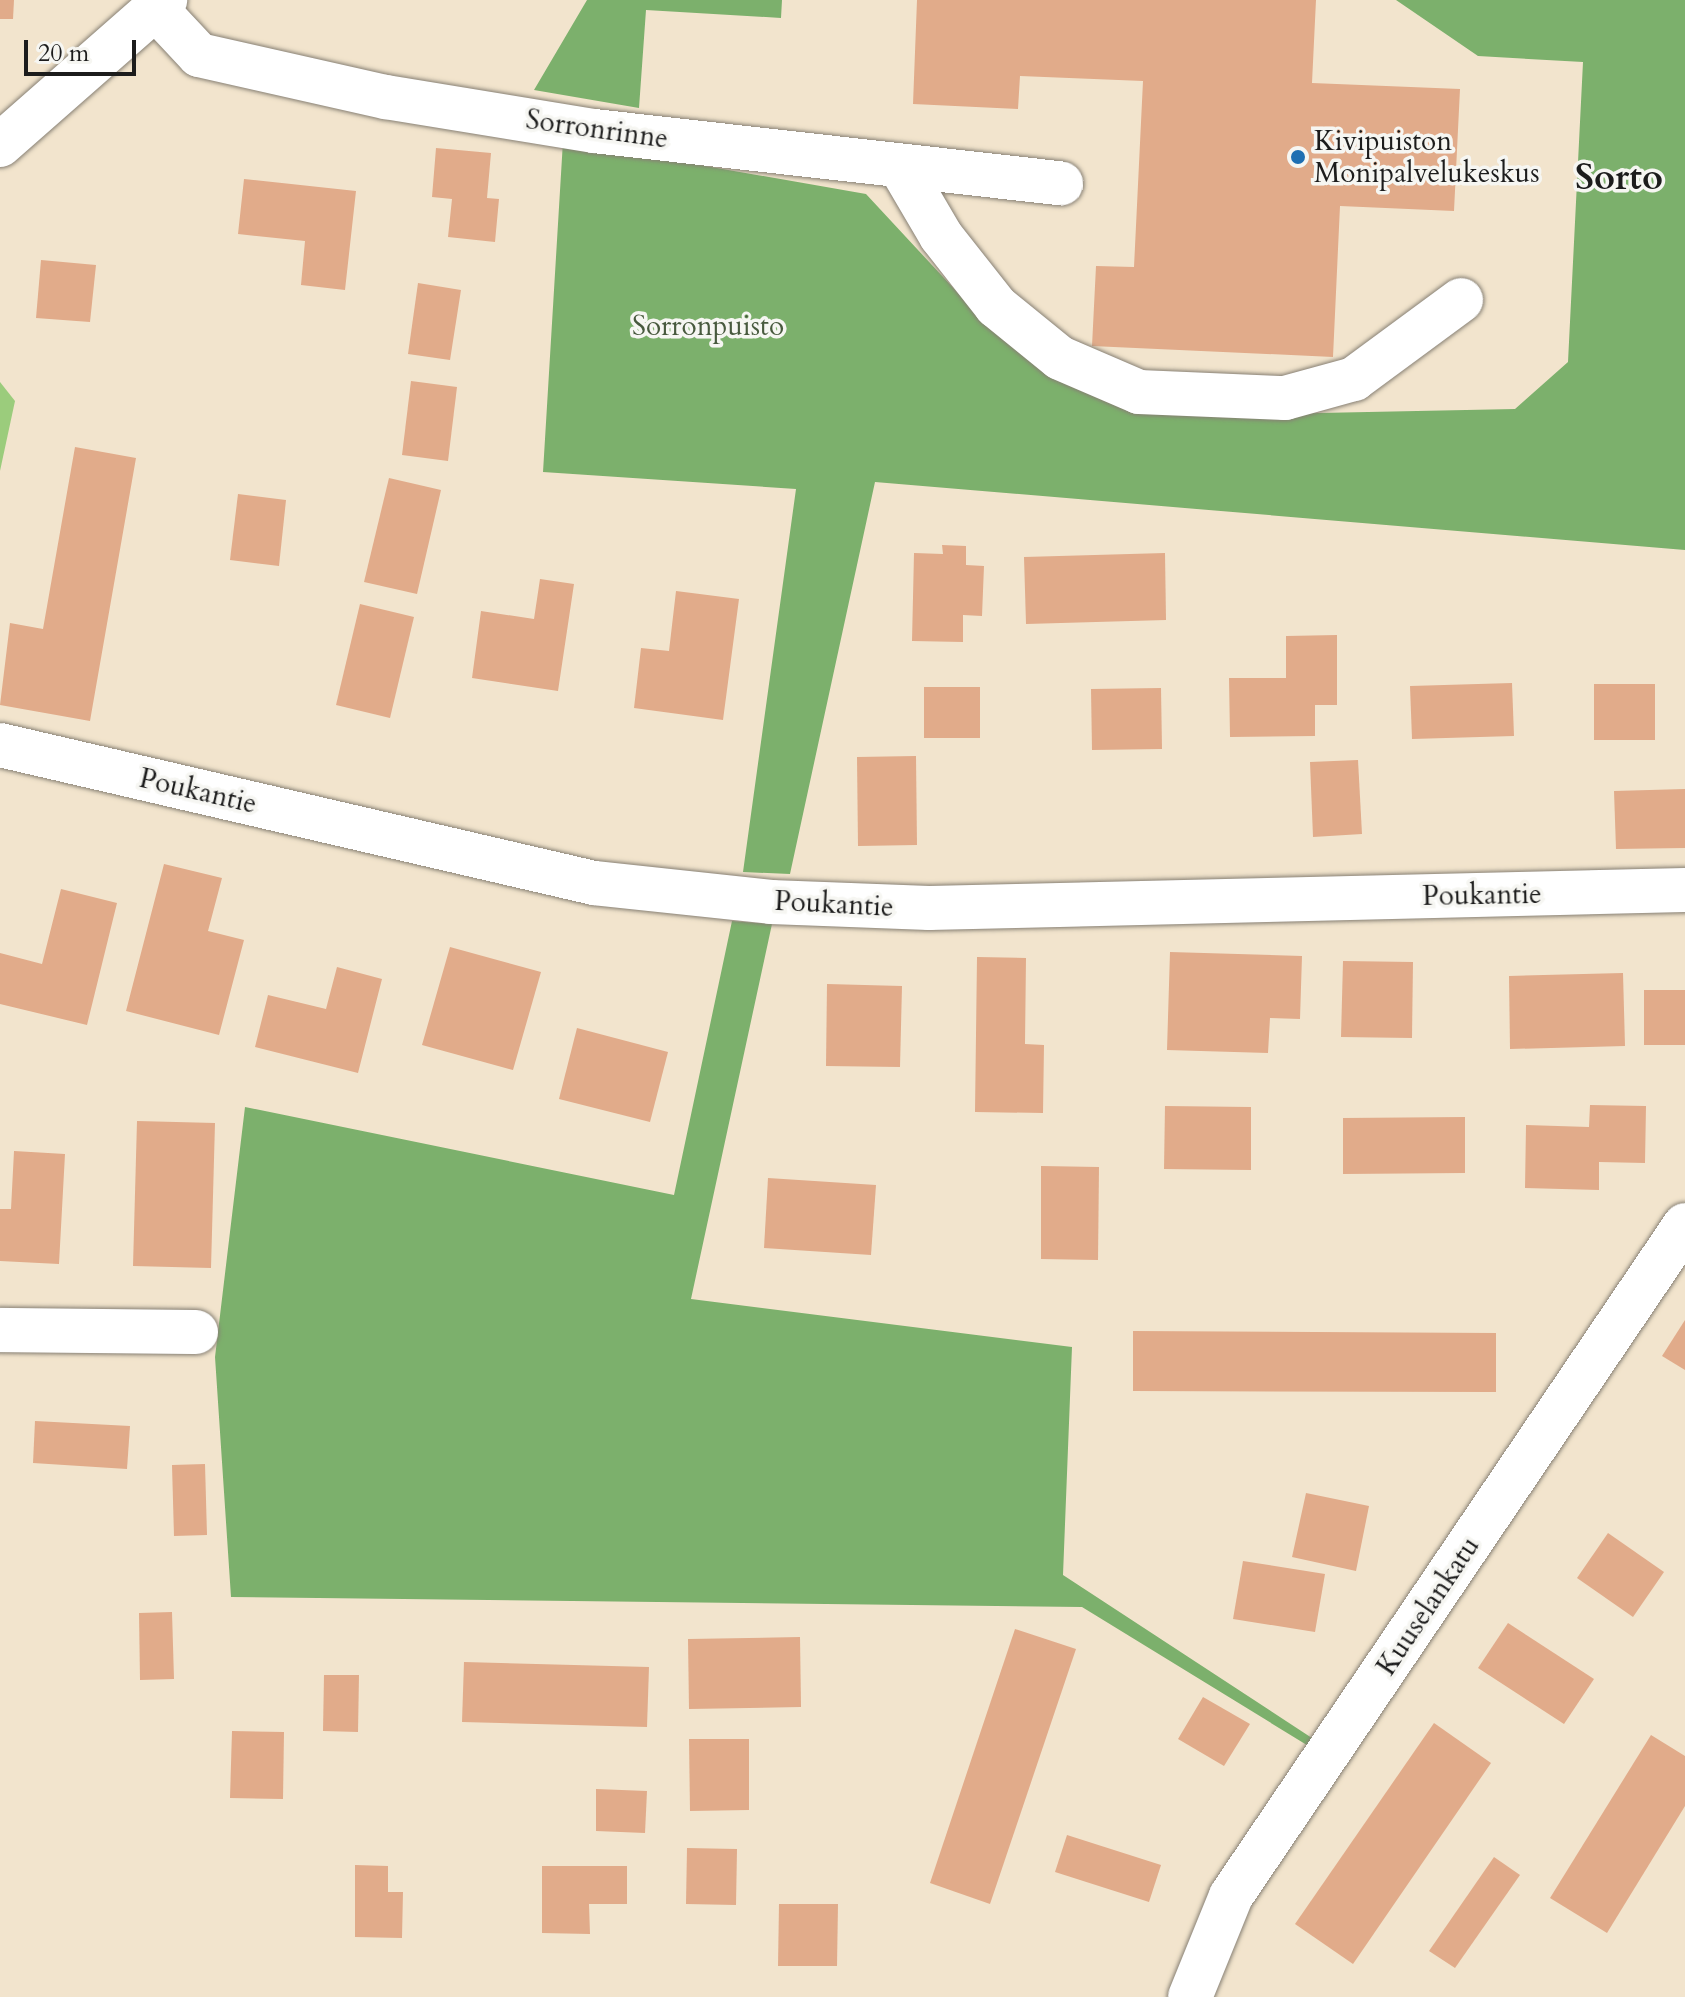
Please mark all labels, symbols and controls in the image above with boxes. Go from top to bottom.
scale bar [28,24,140,74]
text: 20 m [38,37,89,70]
street label: Sorronrinne [524,102,670,156]
place label: Kivipuiston Monipalvelukeskus [1314,124,1540,190]
marker: Kivipuiston Monipalvelukeskus [1289,148,1307,166]
district label: Sorto [1575,156,1663,200]
park label: Sorronpuisto [632,309,784,343]
street label: Poukantie [136,761,260,821]
street label: Poukantie [1422,877,1542,913]
street label: Poukantie [773,884,895,924]
street label: Kuuselankatu [1369,1530,1487,1682]

